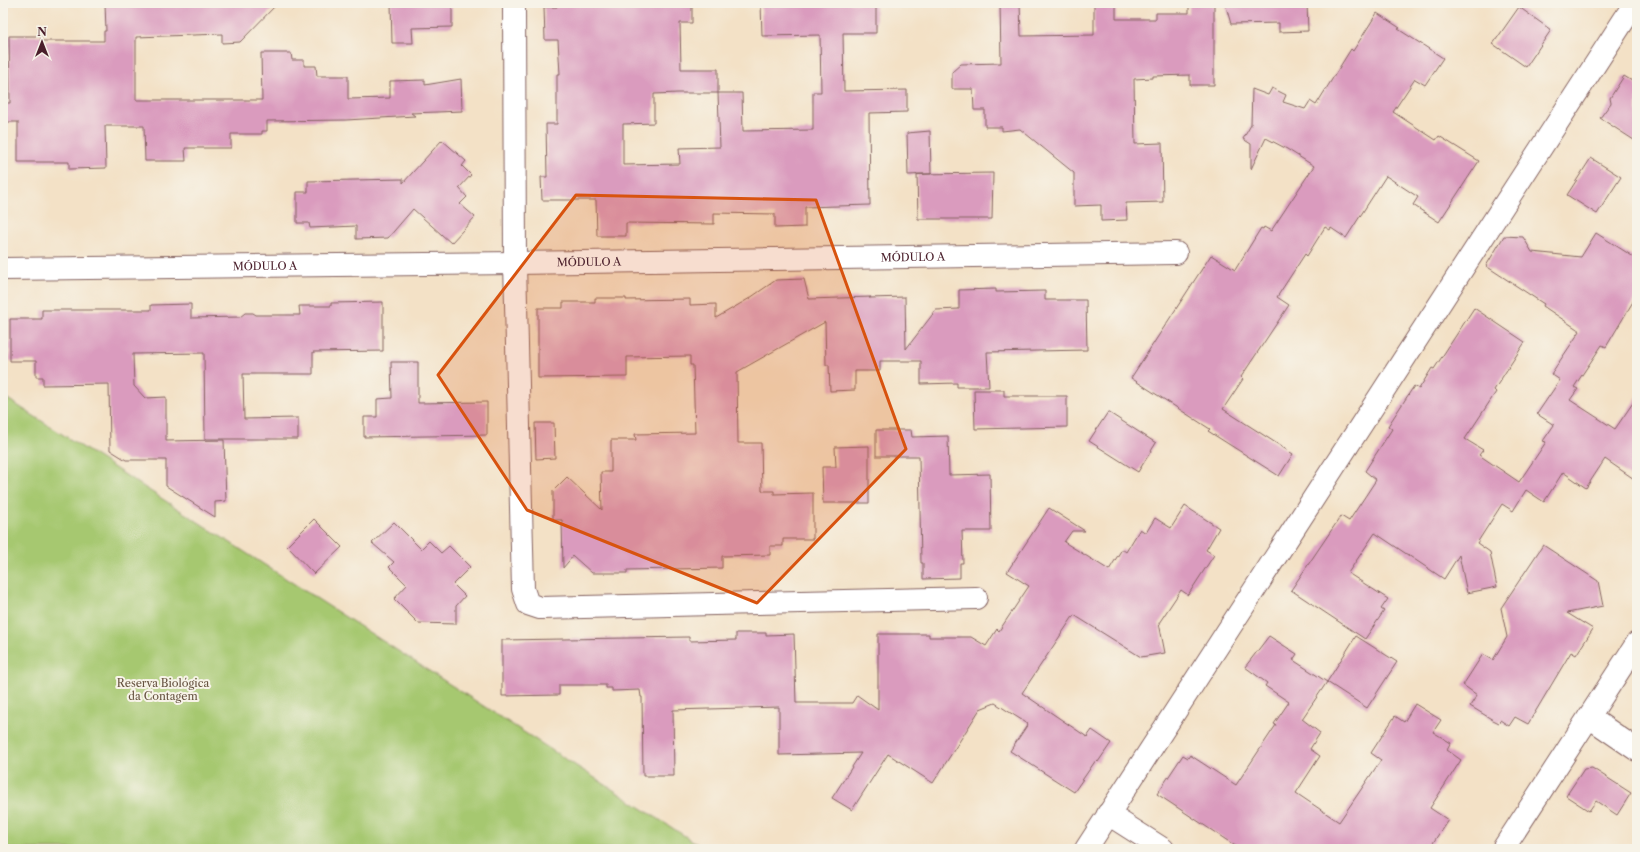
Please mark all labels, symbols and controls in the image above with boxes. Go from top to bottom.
north arrow [22,22,62,62]
text: N [37,25,47,39]
street label: MÓDULO A [881,249,946,264]
street label: MÓDULO A [557,254,622,269]
street label: MÓDULO A [233,259,298,273]
park label: Reserva Biológica da Contagem [117,676,209,703]

